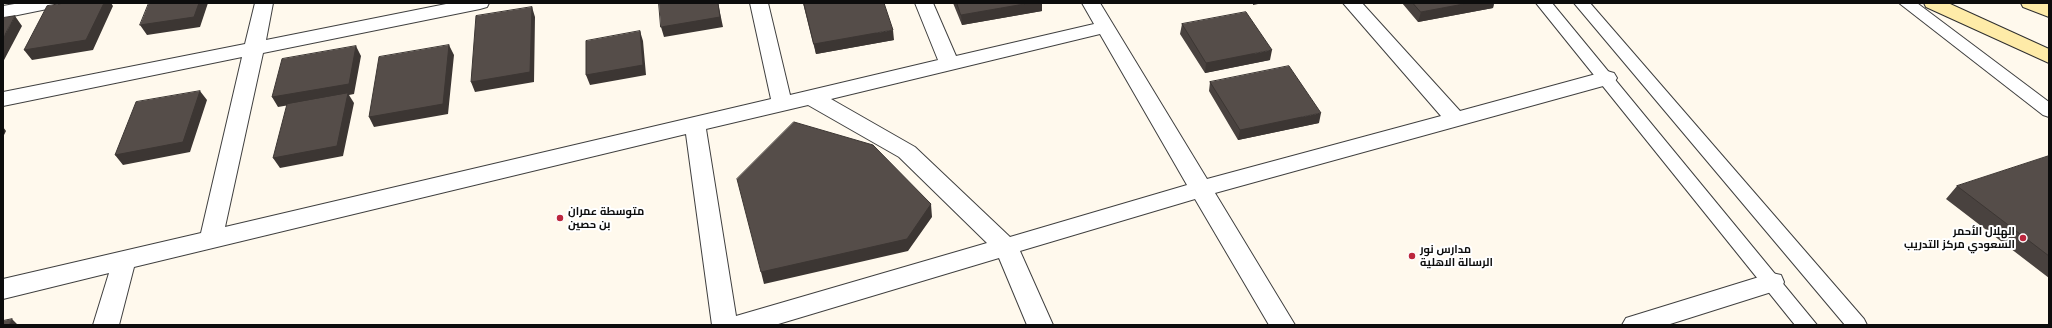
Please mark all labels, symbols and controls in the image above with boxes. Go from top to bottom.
place label: متوسطة عمران بن حصين [568,205,644,231]
marker: متوسطة عمران بن حصين [555,213,565,223]
place label: الهلال الأحمر السعودي مركز التدريب [1904,225,2015,251]
marker: الهلال الأحمر السعودي مركز التدريب [2018,233,2028,243]
place label: مدارس نور الرسالة الاهلية [1420,243,1493,269]
marker: مدارس نور الرسالة الاهلية [1407,251,1417,261]

